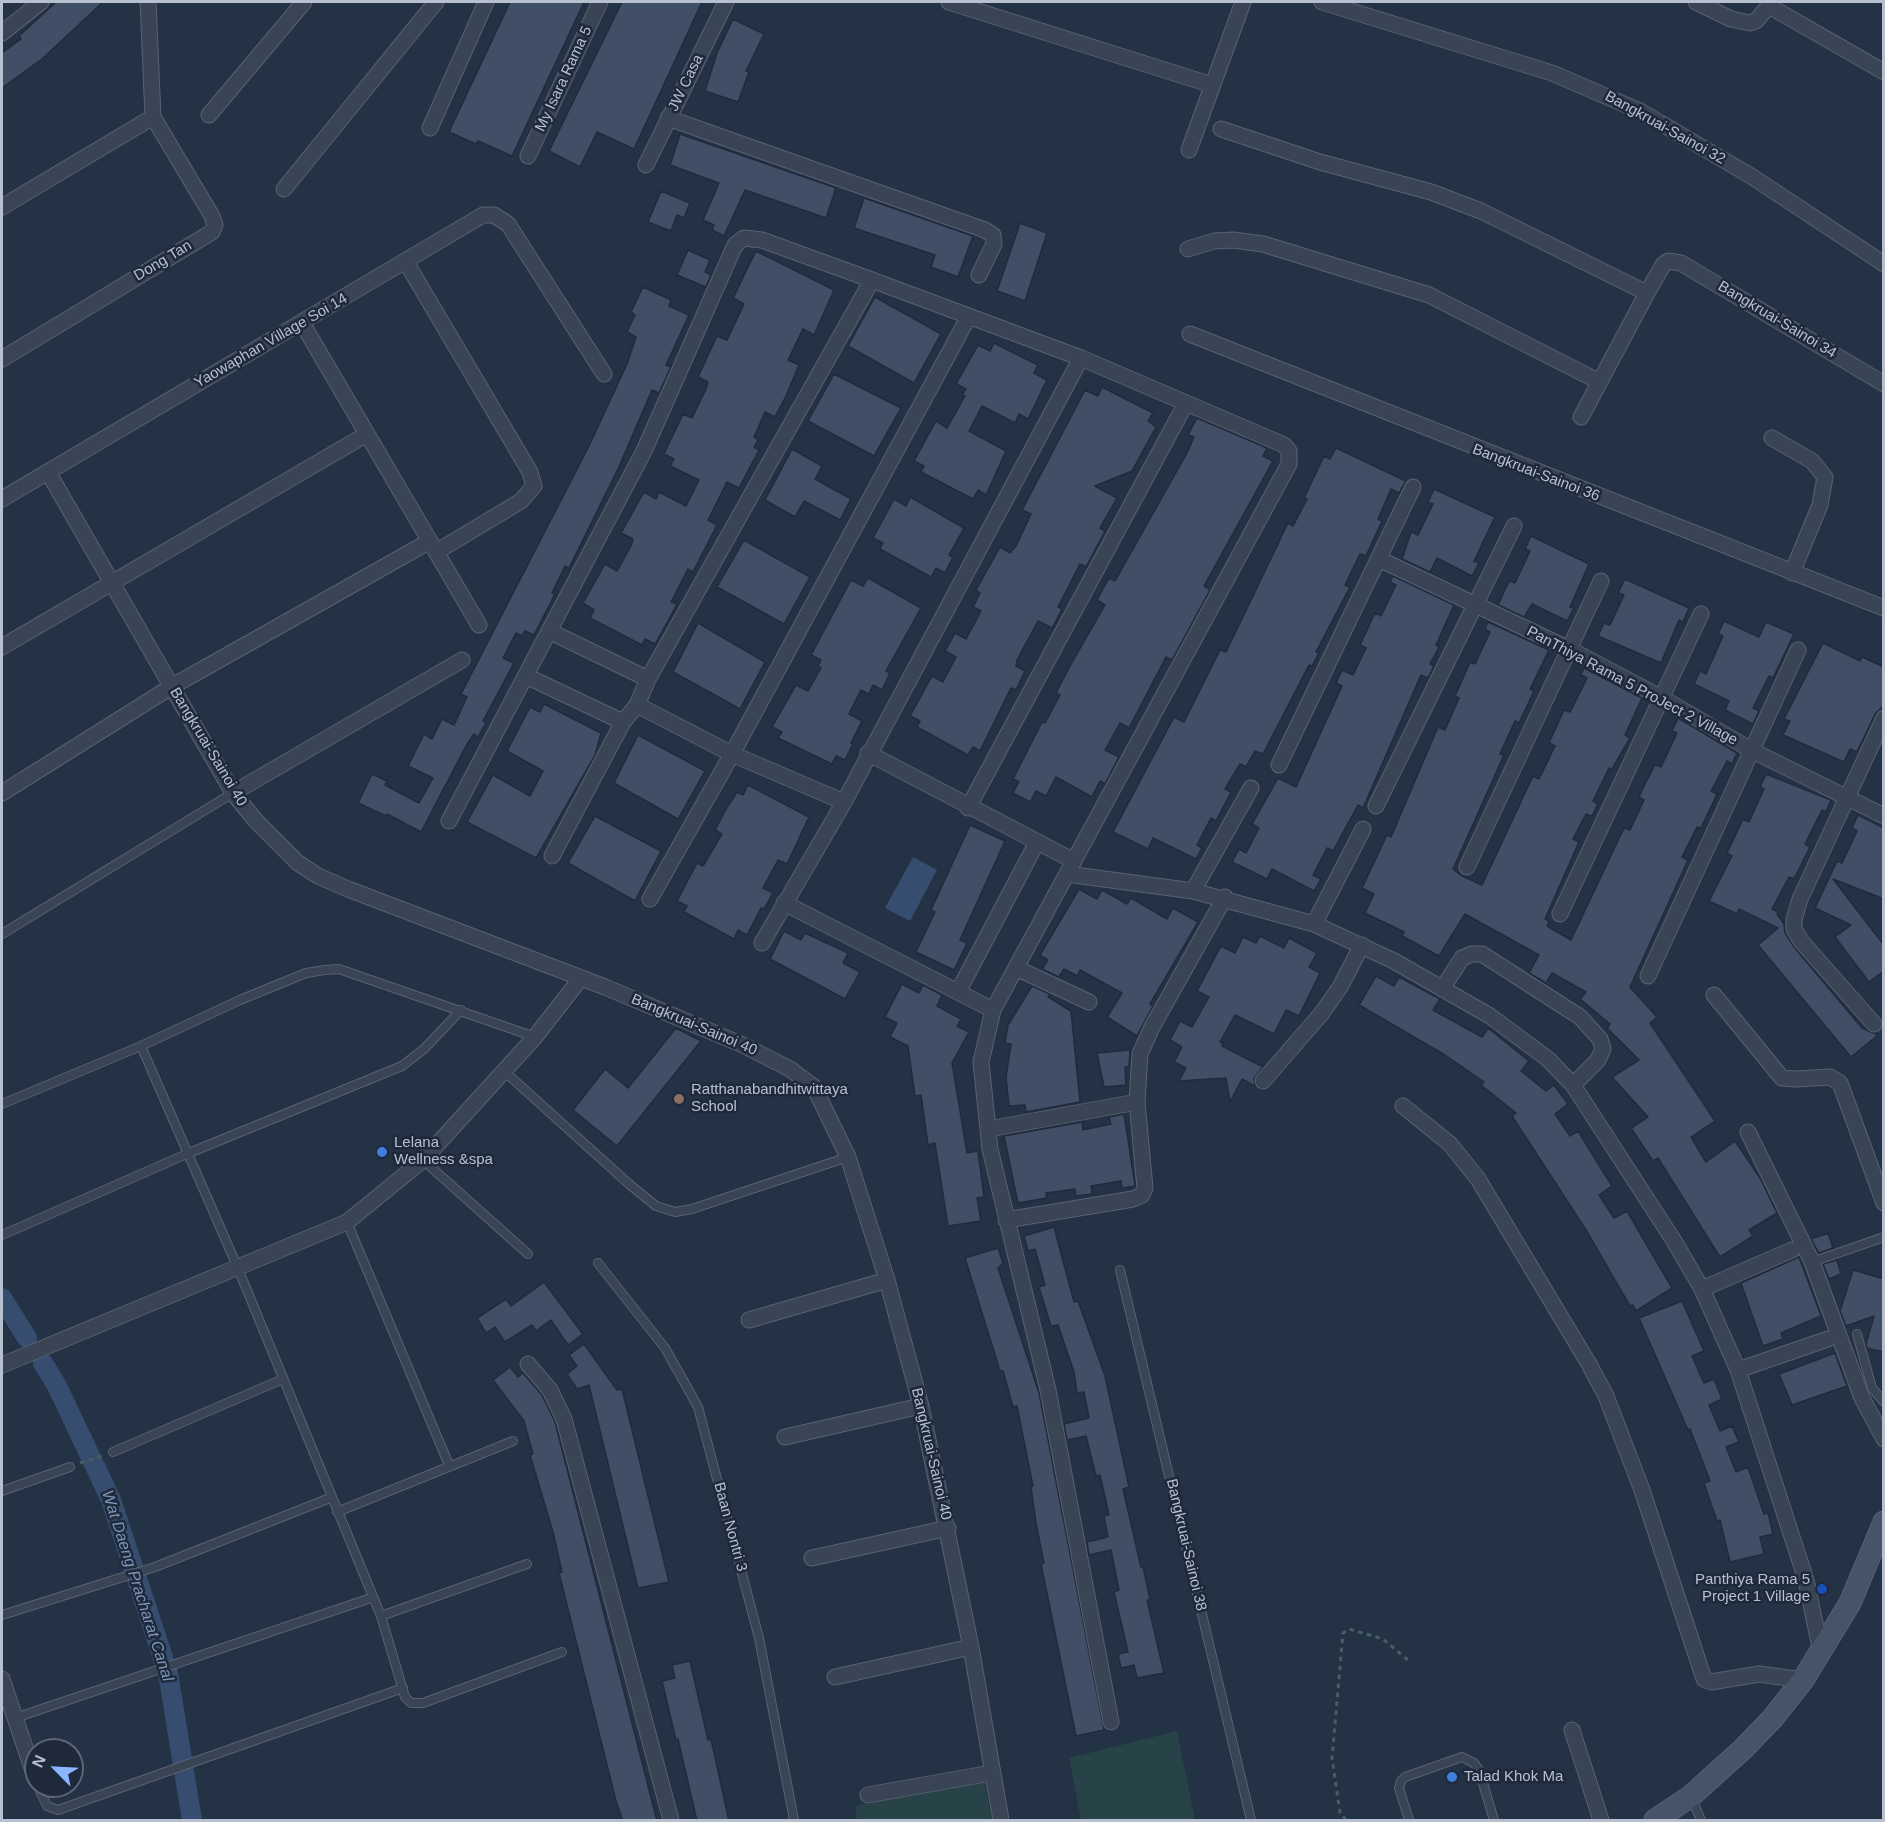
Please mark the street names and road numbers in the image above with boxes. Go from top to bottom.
street label: My Isara Rama 5 [532,23,596,135]
street label: JW Casa [665,52,707,114]
street label: Bangkruai-Sainoi 32 [1602,87,1728,169]
street label: Dong Tan [131,237,195,285]
street label: Bangkruai-Sainoi 34 [1714,277,1840,363]
street label: Yaowaphan Village Soi 14 [191,290,351,392]
street label: Bangkruai-Sainoi 36 [1470,440,1602,506]
street label: PanThiya Rama 5 ProJect 2 Village [1523,623,1741,749]
street label: Bangkruai-Sainoi 40 [165,684,251,810]
street label: Bangkruai-Sainoi 40 [628,990,760,1060]
street label: Bangkruai-Sainoi 40 [907,1386,955,1522]
street label: Bangkruai-Sainoi 38 [1162,1477,1210,1613]
street label: Baan Nontri 3 [709,1480,751,1574]

